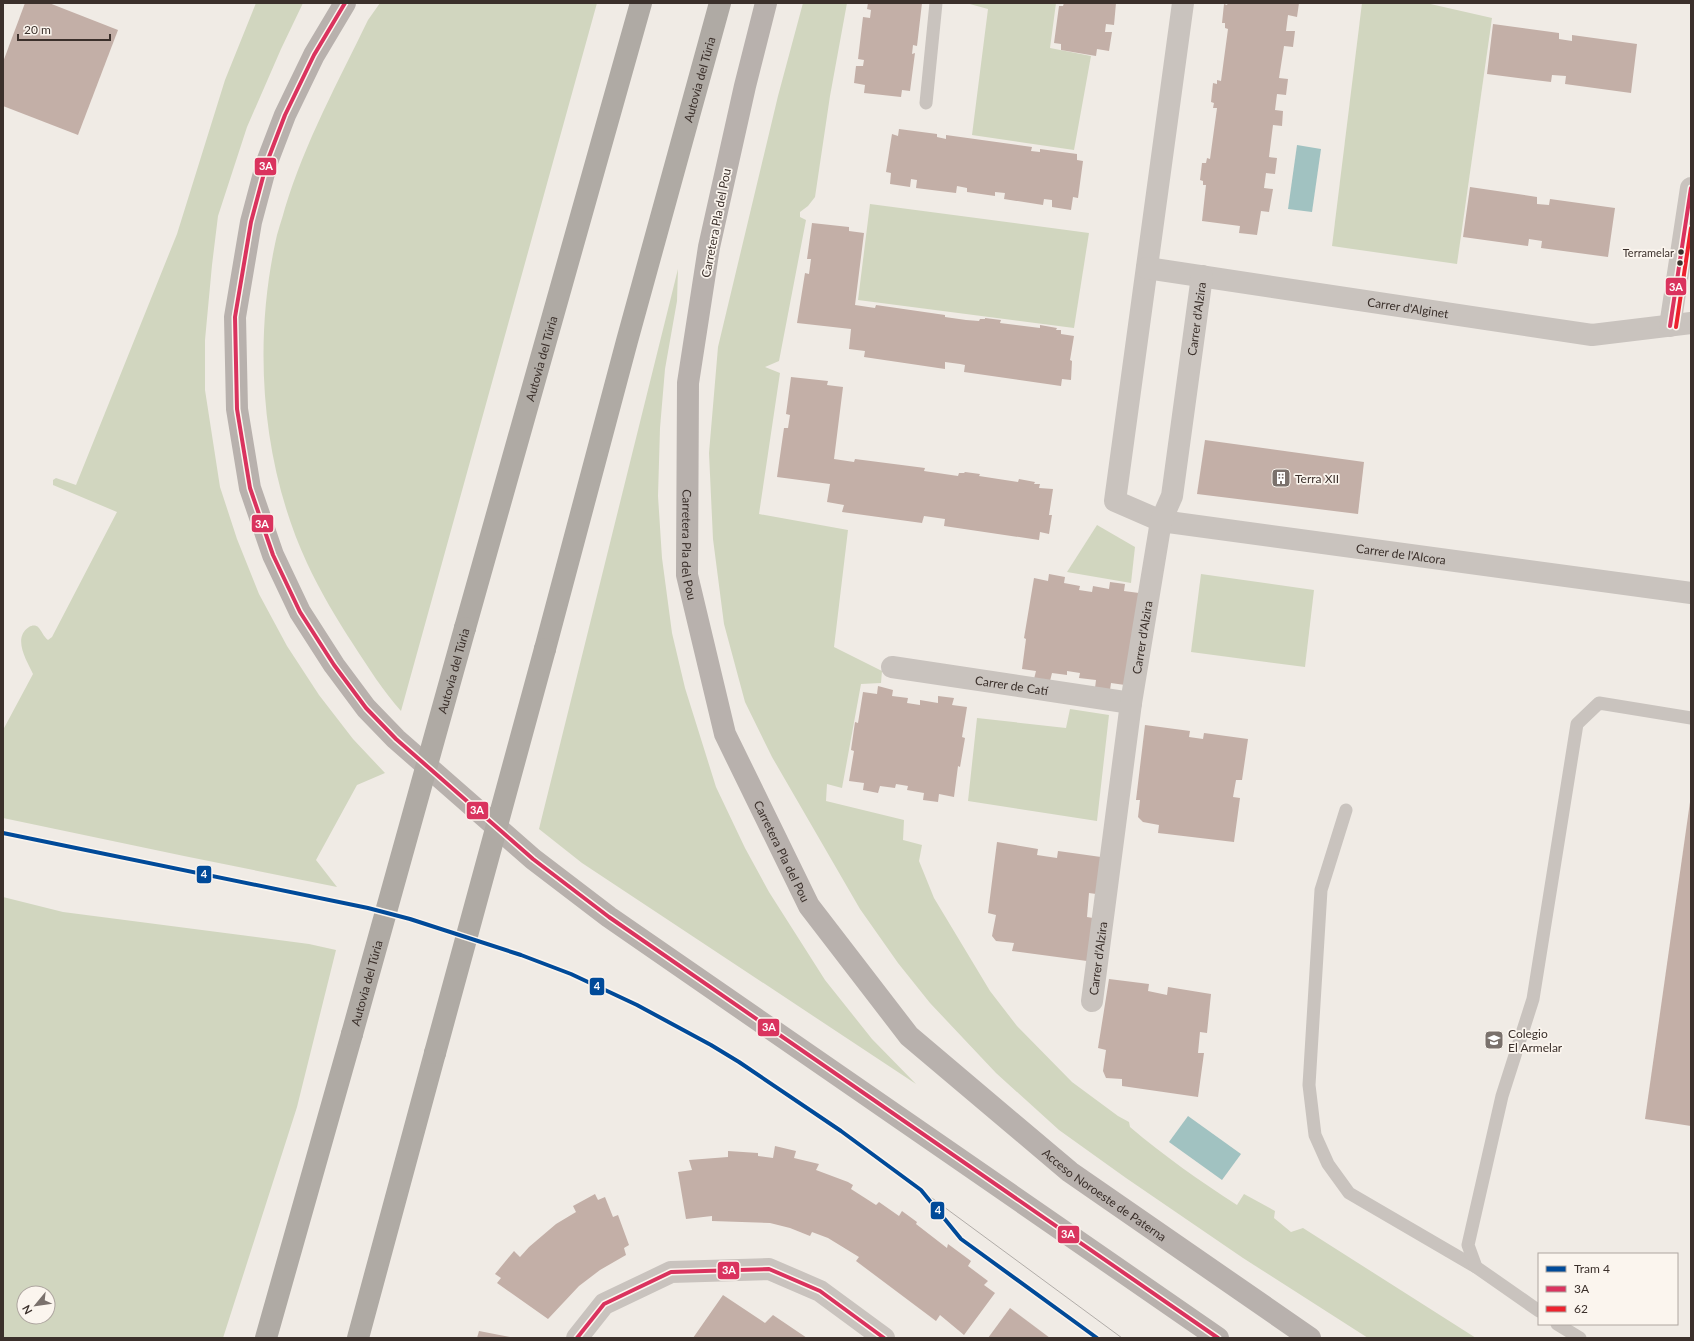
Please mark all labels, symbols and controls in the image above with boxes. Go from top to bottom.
scale bar [18,16,110,42]
text: 20 m [24,22,51,37]
street label: Autovia del Túria [680,35,718,124]
line badge: 3A [254,157,277,176]
text: 3A [259,159,273,172]
street label: Carretera Pla del Pou [698,167,734,279]
place label: Terramelar [1623,246,1674,259]
marker: Terramelar [1676,247,1686,257]
unlabelled marker [1675,258,1685,268]
line badge: 3A [1665,277,1687,296]
text: 3A [1669,280,1683,293]
street label: Carrer d'Alzira [1184,281,1209,357]
street label: Carrer d'Alginet [1366,294,1450,321]
street label: Autovia del Túria [522,314,560,403]
building icon: Terra XII [1270,467,1292,489]
place label: Terra XII [1295,471,1339,486]
street label: Carretera Pla del Pou [679,489,700,601]
line badge: 3A [251,514,274,533]
text: 3A [255,517,269,530]
street label: Carrer de l'Alcora [1355,540,1447,567]
street label: Carrer d'Alzira [1128,600,1155,675]
street label: Autovia del Túria [434,626,472,715]
street label: Carrer de Catí [974,672,1050,698]
street label: Carretera Pla del Pou [751,798,813,904]
line badge: 3A [466,801,489,820]
text: 3A [470,803,484,816]
line badge: 4 [196,865,212,884]
text: 4 [201,867,208,880]
street label: Carrer d'Alzira [1085,921,1110,996]
street label: Autovia del Túria [347,938,385,1027]
line badge: 4 [589,977,605,996]
text: 4 [594,979,601,992]
line badge: 3A [757,1018,780,1037]
text: 3A [762,1020,776,1033]
place label: Colegio El Armelar [1508,1026,1563,1055]
school or university icon: Colegio El Armelar [1483,1029,1505,1051]
street label: Acceso Noroeste de Paterna [1040,1145,1170,1244]
line badge: 4 [930,1201,945,1220]
text: 4 [935,1203,942,1216]
line badge: 3A [1057,1225,1080,1244]
text: 3A [1061,1227,1075,1240]
legend [1538,1253,1678,1325]
line badge: 3A [717,1261,740,1280]
text: Tram 4 [1574,1261,1610,1276]
text: 3A [722,1263,736,1276]
text: 3A [1574,1281,1590,1296]
north arrow [16,1285,56,1325]
text: 62 [1574,1301,1588,1316]
text: N [19,1303,35,1317]

